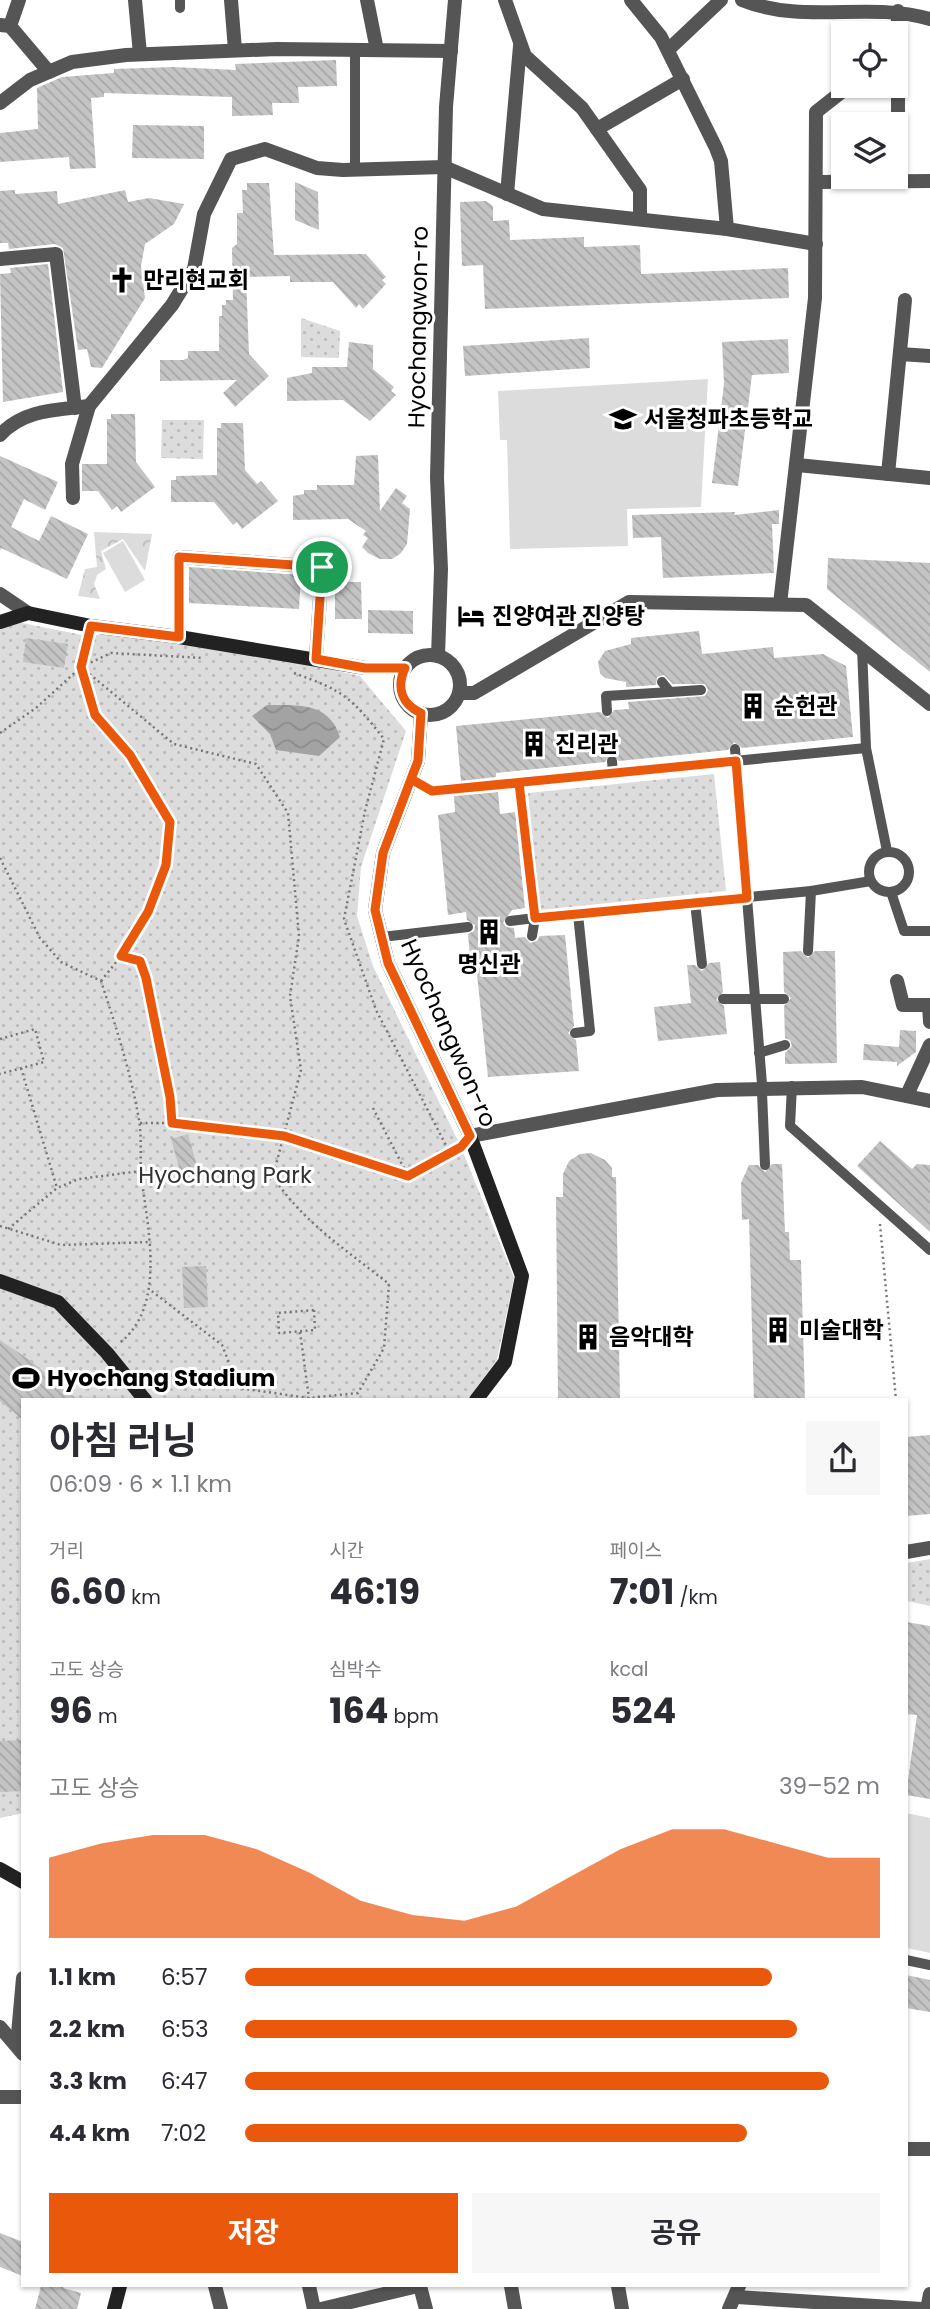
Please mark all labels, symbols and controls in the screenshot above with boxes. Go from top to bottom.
map controls [831,21,908,189]
button: locate [831,21,908,98]
button: layers [831,112,908,189]
street label: Hyochangwon-ro [400,226,436,428]
place label: 만리현교회 [143,264,249,296]
church icon: 만리현교회 [107,265,137,295]
place label: 서울청파초등학교 [644,403,813,435]
school or university icon: 서울청파초등학교 [608,404,638,434]
pin [292,537,352,597]
icon: arrive [303,548,341,586]
place label: 진양여관 진양탕 [492,600,645,632]
hotel icon: 진양여관 진양탕 [456,601,486,631]
place label: 순헌관 [774,690,837,722]
building icon: 순헌관 [738,691,768,721]
place label: 진리관 [555,728,618,760]
building icon: 진리관 [519,729,549,759]
building icon: 명신관 [474,917,504,947]
street label: Hyochangwon-ro [393,934,505,1132]
place label: 명신관 [457,948,521,980]
park label: Hyochang Park [138,1159,312,1191]
place label: 미술대학 [799,1314,884,1346]
building icon: 미술대학 [763,1315,793,1345]
place label: 음악대학 [609,1321,694,1353]
building icon: 음악대학 [573,1322,603,1352]
place label: Hyochang Stadium [47,1362,275,1394]
sports icon: Hyochang Stadium [11,1363,41,1393]
text: 아침 러닝 [49,1414,197,1467]
button: share [806,1421,880,1495]
text: 06:09 · 6 × 1.1 km [49,1468,232,1500]
text: 거리 [49,1537,84,1564]
text: 시간 [329,1537,364,1564]
text: 페이스 [610,1537,662,1564]
text: 6.60 [49,1567,126,1616]
text: 46:19 [329,1567,420,1616]
text: 7:01 [610,1567,674,1616]
text: km [126,1584,161,1611]
text: /km [674,1584,718,1611]
text: 고도 상승 [49,1656,124,1683]
text: 심박수 [329,1656,382,1683]
text: kcal [610,1656,649,1683]
text: 96 [49,1686,93,1735]
text: 164 [329,1686,388,1735]
text: 524 [610,1686,676,1735]
text: m [93,1703,117,1730]
text: bpm [388,1703,439,1730]
text: 39–52 m [779,1770,880,1802]
text: 고도 상승 [49,1772,140,1804]
text: 1.1 km [49,1961,116,1993]
text: 6:57 [161,1961,208,1993]
text: 2.2 km [49,2013,125,2045]
text: 6:53 [161,2013,209,2045]
text: 3.3 km [49,2065,127,2097]
text: 6:47 [161,2065,208,2097]
text: 4.4 km [49,2117,130,2149]
text: 7:02 [161,2117,206,2149]
button: 저장 [49,2193,458,2273]
button: 공유 [472,2193,880,2273]

